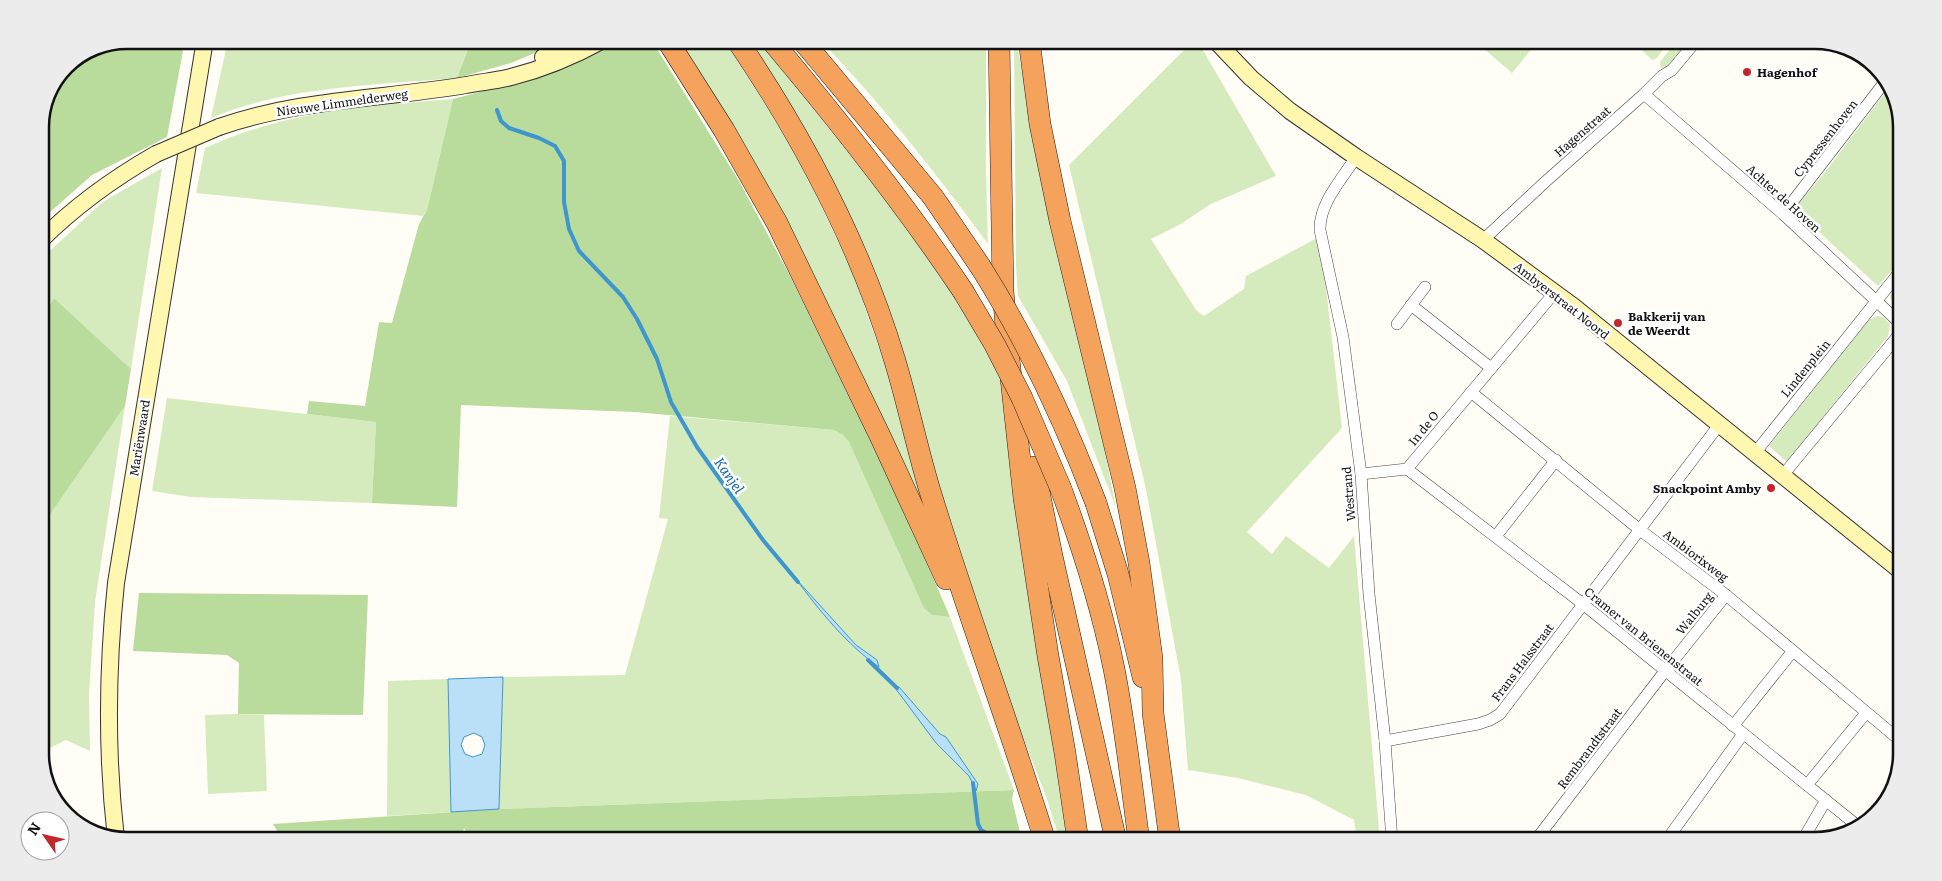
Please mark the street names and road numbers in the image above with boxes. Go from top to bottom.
street label: Nieuwe Limmelderweg [275,84,409,120]
street label: Cypressenhoven [1789,95,1861,181]
street label: Hagenstraat [1550,101,1614,161]
street label: Achter de Hoven [1743,160,1825,236]
street label: Ambyerstraat Noord [1510,257,1614,344]
street label: Lindenplein [1776,335,1834,401]
street label: Mariënwaard [124,398,154,478]
street label: In de O [1403,407,1443,449]
street label: Westrand [1337,465,1359,522]
street label: Ambiorixweg [1660,524,1733,586]
street label: Cramer van Brienenstraat [1581,582,1707,690]
street label: Walburg [1671,587,1717,638]
street label: Frans Halsstraat [1487,619,1558,705]
street label: Rembrandtstraat [1552,703,1626,792]

